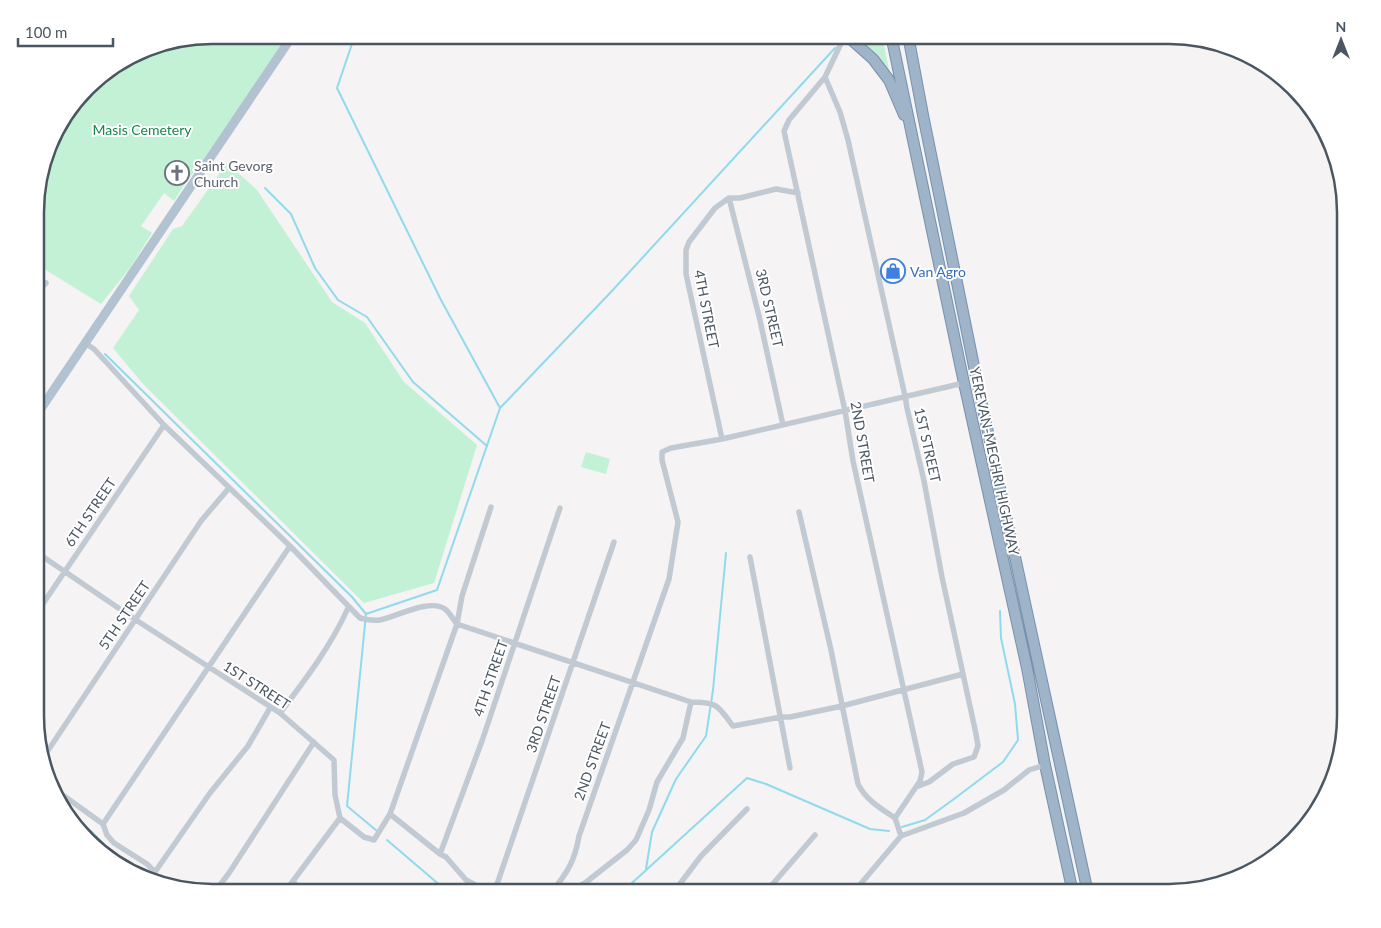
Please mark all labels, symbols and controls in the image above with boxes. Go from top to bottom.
scale bar [18,15,112,47]
north arrow [1316,15,1366,65]
text: N [1336,18,1346,35]
text: 100 m [25,23,67,41]
park label: Masis Cemetery [93,121,192,138]
place label: Saint Gevorg Church [194,157,273,190]
church icon: Saint Gevorg Church [164,160,190,186]
shop icon: Van Agro [880,258,906,284]
place label: Van Agro [910,263,966,280]
street label: 3RD STREET [753,267,787,350]
street label: 4TH STREET [691,268,723,350]
street label: YEREVAN-MEGHRI HIGHWAY [967,365,1023,557]
street label: 2ND STREET [847,400,879,485]
street label: 1ST STREET [911,406,945,485]
street label: 6TH STREET [61,474,120,550]
street label: 5TH STREET [95,577,154,653]
street label: 4TH STREET [469,637,511,718]
street label: 1ST STREET [220,657,294,713]
street label: 3RD STREET [522,673,564,755]
street label: 2ND STREET [570,719,614,802]

